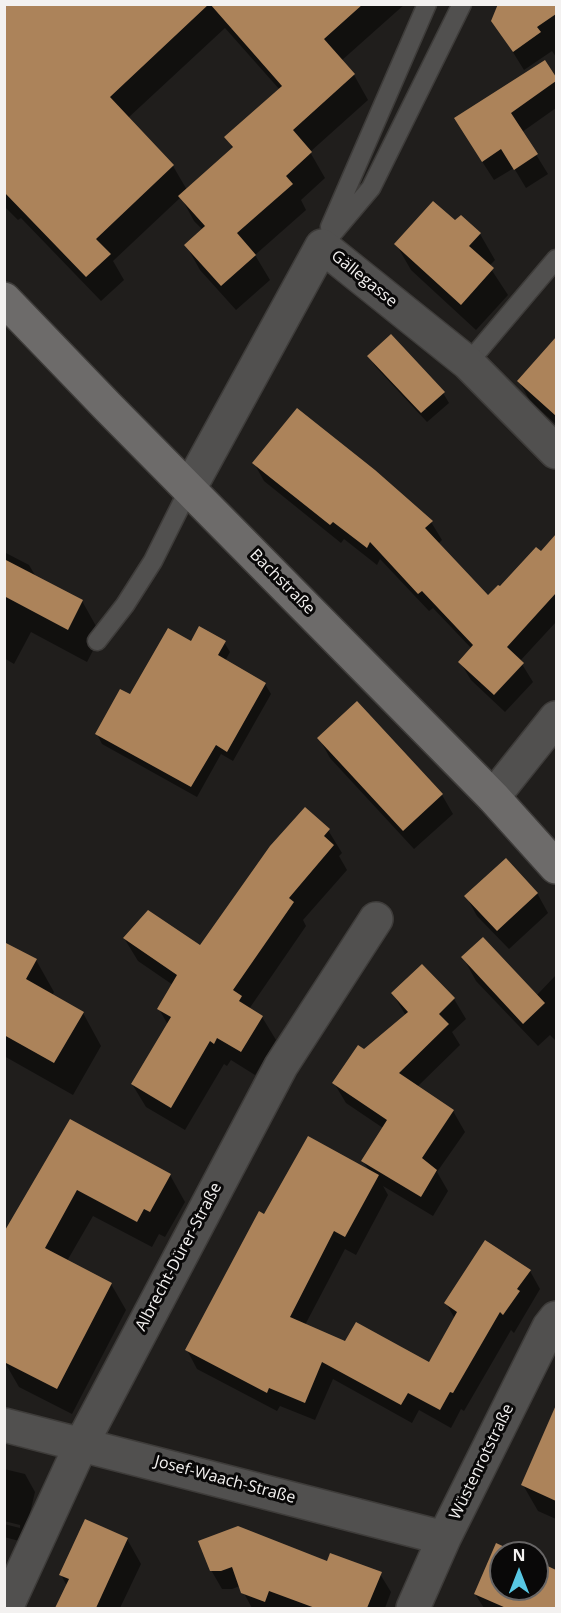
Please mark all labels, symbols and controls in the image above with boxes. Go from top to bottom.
street label: Gällegasse [327,247,401,311]
street label: Bachstraße [245,545,319,619]
street label: Albrecht-Dürer-Straße [132,1180,226,1334]
street label: Wüstenrotstraße [446,1401,518,1523]
street label: Josef-Waach-Straße [152,1452,298,1508]
north arrow [489,1541,549,1601]
text: N [512,1544,526,1566]

